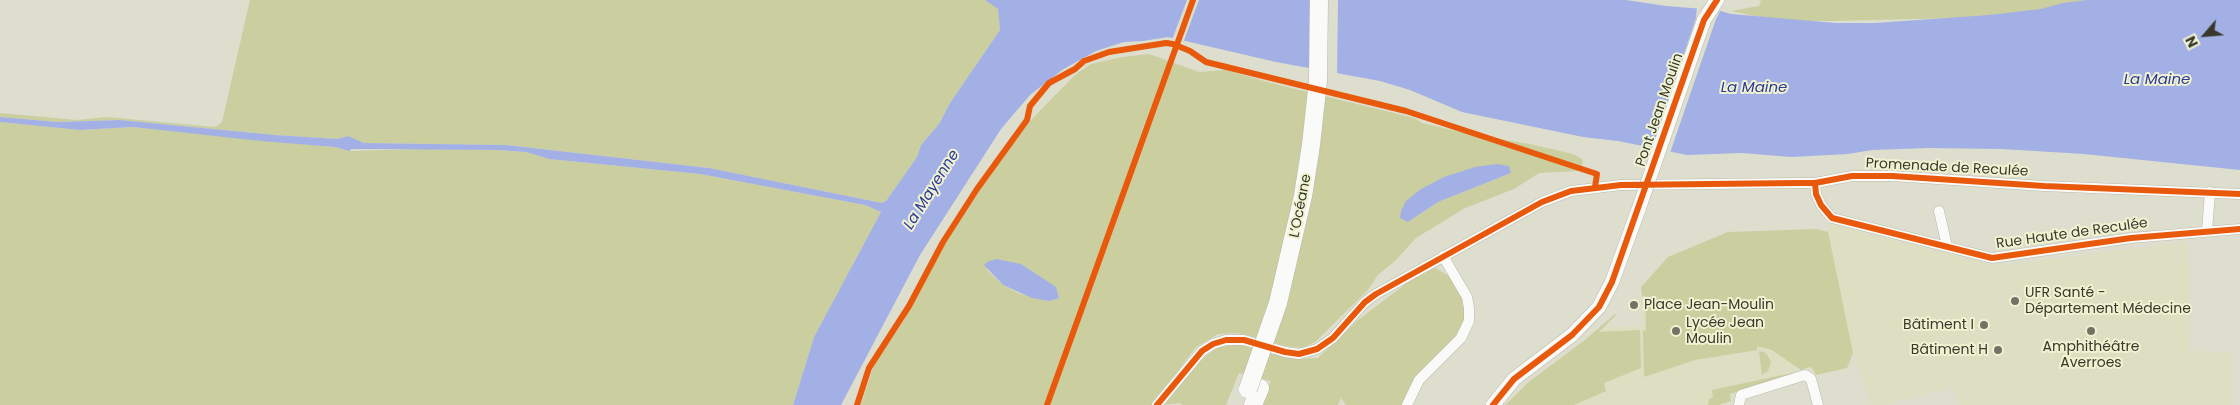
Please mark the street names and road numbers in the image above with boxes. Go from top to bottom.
street label: Pont Jean Moulin [1633,51,1687,169]
street label: Promenade de Reculée [1865,155,2029,181]
street label: L’Océane [1287,173,1315,239]
street label: Rue Haute de Reculée [1995,215,2149,253]

